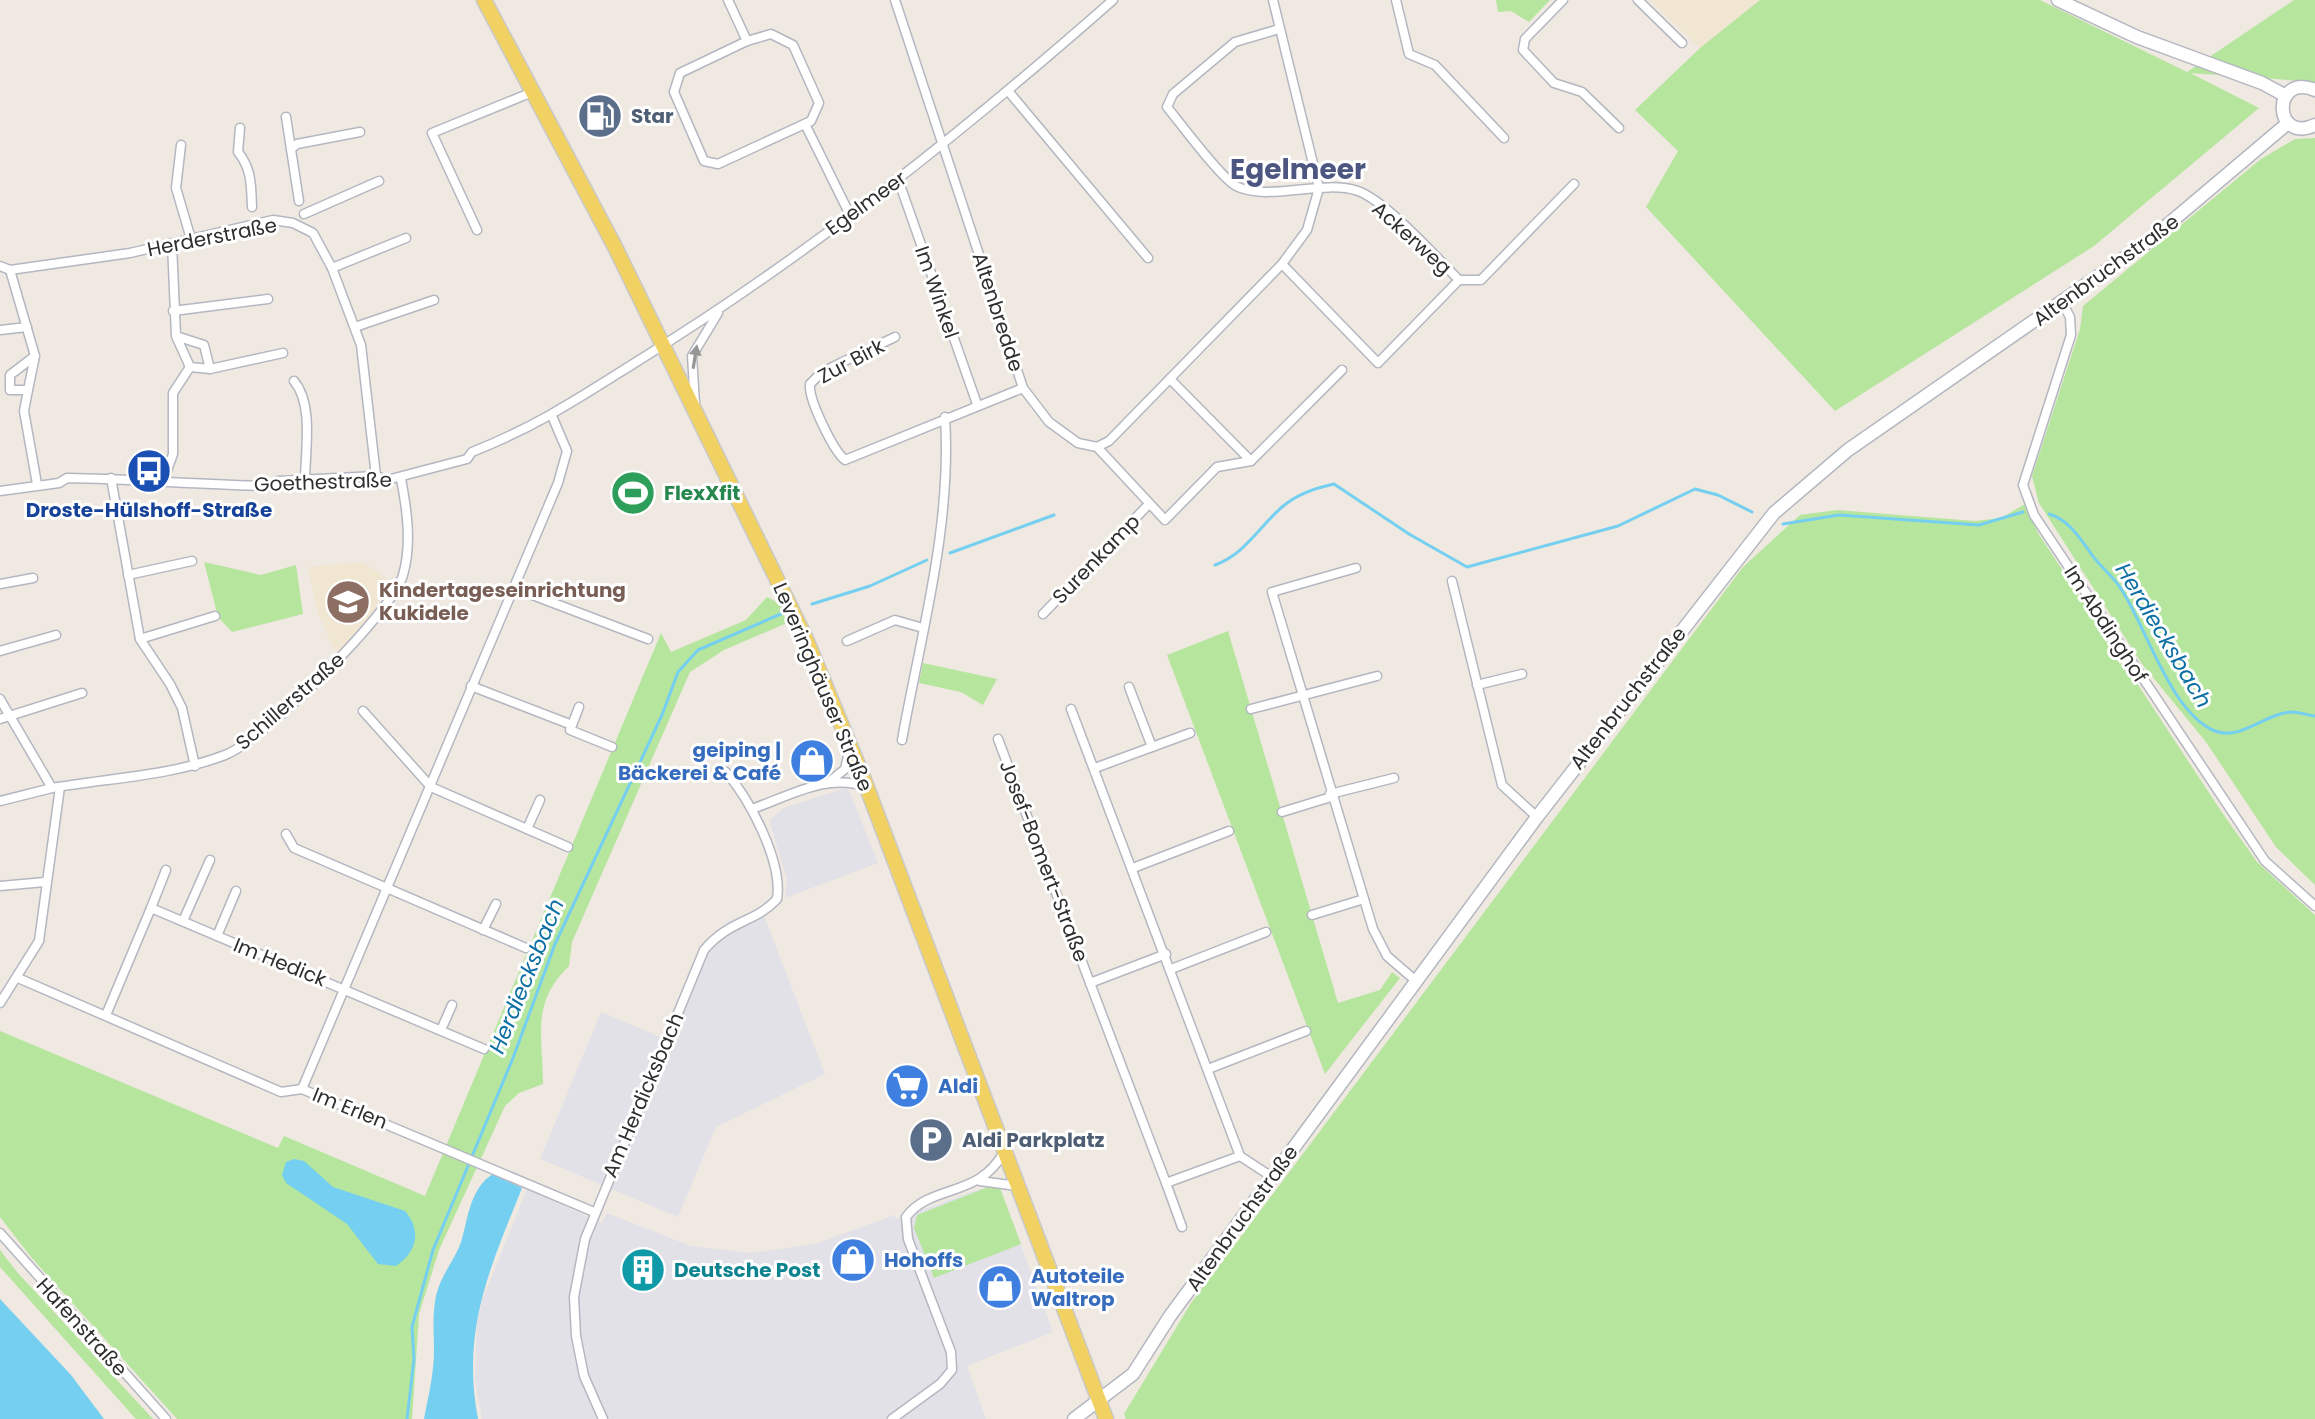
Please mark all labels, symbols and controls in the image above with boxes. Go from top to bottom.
fuel station icon: Star [576,92,624,140]
place label: Star [631,102,674,130]
district label: Egelmeer [1230,150,1366,189]
street label: Egelmeer [820,164,912,242]
street label: Ackerweg [1366,195,1458,281]
street label: Altenbruchstraße [2027,207,2185,333]
street label: Herderstraße [145,211,279,263]
street label: Im Winkel [908,242,966,342]
street label: Altenbredde [966,249,1030,375]
street label: Zur Birk [813,332,890,390]
one-way arrow [689,344,702,369]
bus stop icon: Droste-Hülshoff-Straße [125,447,173,495]
street label: Goethestraße [254,466,392,498]
sports icon: FlexXfit [609,469,657,517]
place label: FlexXfit [664,479,740,507]
place label: Droste-Hülshoff-Straße [26,496,272,524]
street label: Surenkamp [1046,508,1146,610]
water label: Herdiecksbach [2108,557,2219,714]
street label: Im Abdinghof [2058,560,2154,688]
place label: Kindertageseinrichtung Kukidele [379,576,626,627]
school or university icon: Kindertageseinrichtung Kukidele [324,578,372,626]
street label: Leveringhäuser Straße [766,578,880,796]
street label: Altenbruchstraße [1563,621,1693,775]
street label: Schillerstraße [229,646,351,756]
place label: geiping | Bäckerei & Café [618,736,781,787]
shop icon: geiping | Bäckerei & Café [788,737,836,785]
street label: Josef-Bomert-Straße [993,756,1095,966]
water label: Herdiecksbach [481,894,572,1058]
street label: Im Hedick [229,931,331,994]
street label: Am Herdicksbach [596,1008,690,1182]
supermarket icon: Aldi [883,1062,931,1110]
place label: Aldi [938,1072,978,1100]
street label: Im Erlen [308,1080,392,1136]
parking icon: Aldi Parkplatz [907,1116,955,1164]
place label: Aldi Parkplatz [962,1126,1105,1154]
street label: Altenbruchstraße [1179,1139,1305,1297]
shop icon: Hohoffs [829,1236,877,1284]
building icon: Deutsche Post [619,1246,667,1294]
place label: Hohoffs [884,1246,963,1274]
place label: Deutsche Post [674,1256,820,1284]
place label: Autoteile Waltrop [1031,1262,1125,1313]
shop icon: Autoteile Waltrop [976,1263,1024,1311]
street label: Hafenstraße [30,1272,134,1382]

